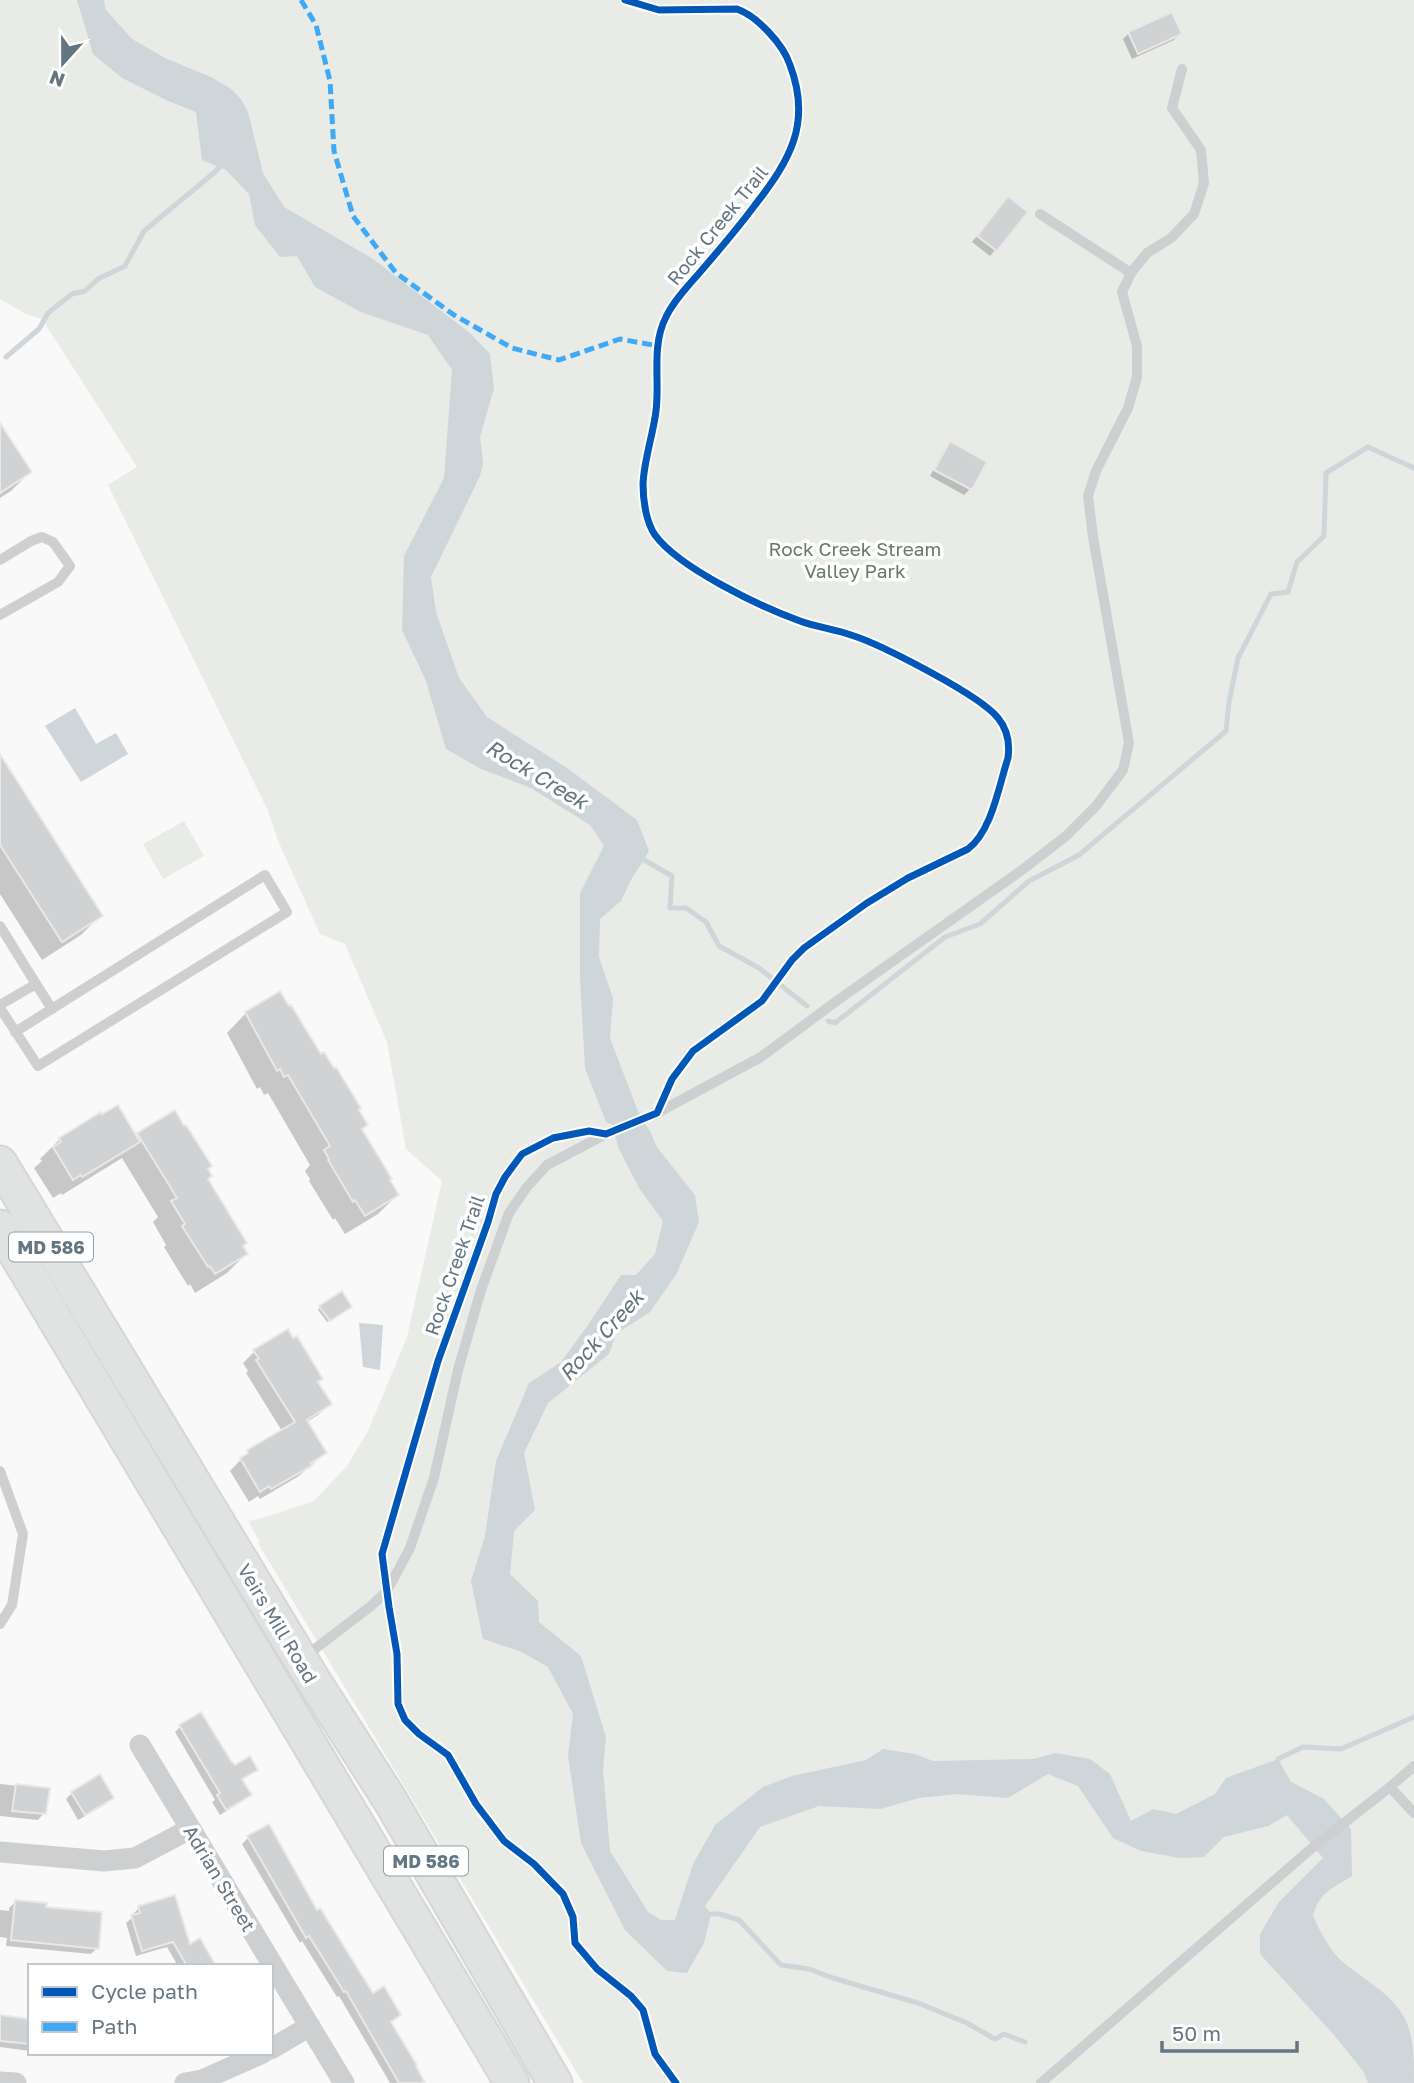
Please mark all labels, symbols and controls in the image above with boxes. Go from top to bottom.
north arrow [28,28,98,98]
text: N [46,66,68,93]
street label: Rock Creek Trail [662,161,772,289]
park label: Rock Creek Stream Valley Park [769,537,941,582]
water label: Rock Creek [482,734,594,816]
street label: Rock Creek Trail [419,1192,489,1338]
road number: MD 586 [9,1232,93,1262]
water label: Rock Creek [553,1282,650,1386]
street label: Veirs Mill Road [233,1559,323,1687]
street label: Adrian Street [179,1821,261,1935]
road number: MD 586 [384,1846,468,1875]
legend [28,1964,273,2055]
text: Cycle path [91,1978,198,2004]
scale bar [1162,2010,1297,2054]
text: Path [91,2013,138,2039]
text: 50 m [1172,2020,1221,2046]

